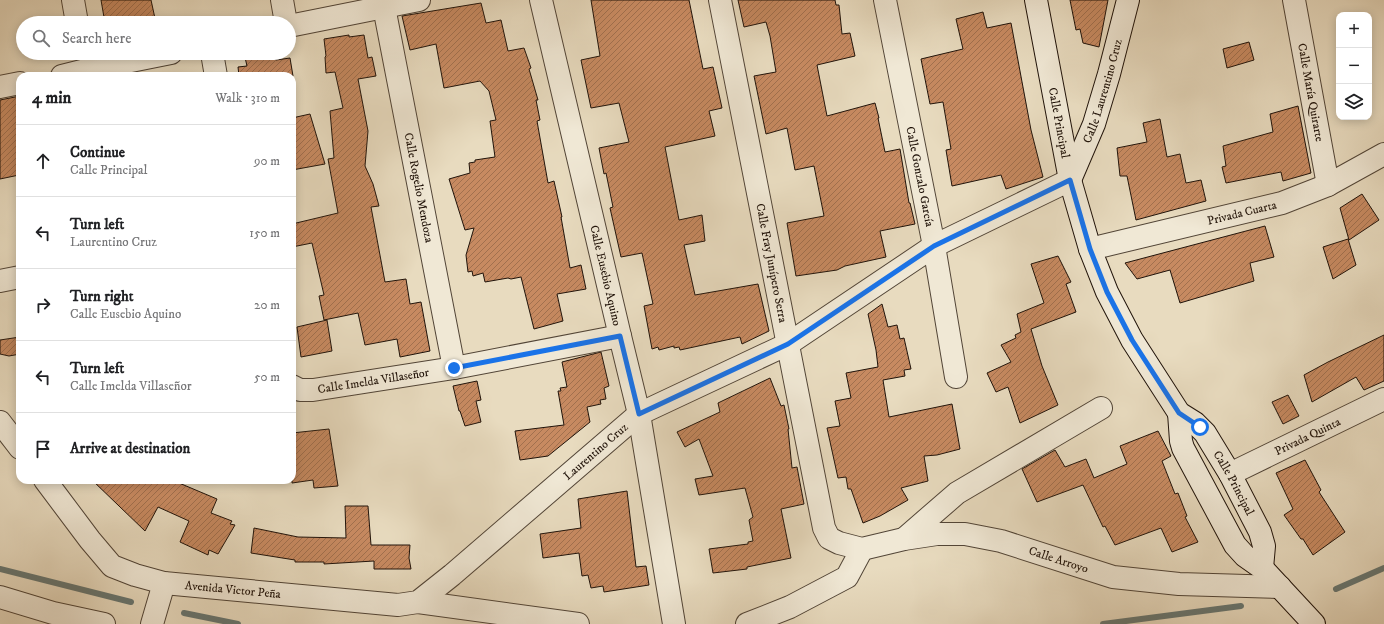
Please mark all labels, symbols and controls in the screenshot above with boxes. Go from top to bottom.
map controls [1336,12,1372,120]
button: + [1336,12,1372,48]
search box [16,16,296,60]
icon: search [30,27,52,49]
text: Search here [62,29,131,48]
street label: Calle Laurentino Cruz [1079,37,1125,145]
street label: Calle María Quirarte [1295,42,1327,143]
button: − [1336,48,1372,84]
button: layers [1336,84,1372,120]
street label: Calle Principal [1045,86,1073,160]
text: 4 min [32,87,71,109]
text: Walk · 310 m [215,90,280,106]
street label: Calle Gonzalo García [903,125,938,229]
street label: Calle Rogelio Mendoza [401,131,437,245]
text: Continue [70,143,125,162]
icon: ahead [32,150,54,172]
text: 90 m [254,153,280,169]
text: Calle Principal [70,162,148,178]
street label: Privada Cuarta [1205,197,1279,228]
street label: Calle Fray Junípero Serra [753,202,791,325]
text: Turn left [70,215,124,234]
icon: left [32,222,54,244]
street label: Calle Eusebio Aquino [587,224,625,327]
text: 150 m [249,225,280,241]
text: Laurentino Cruz [70,234,157,250]
text: Turn right [70,287,133,306]
icon: right [32,294,54,316]
text: 20 m [254,297,280,313]
text: Calle Eusebio Aquino [70,306,181,322]
text: Turn left [70,359,124,378]
route end [445,359,463,377]
street label: Calle Imelda Villaseñor [317,364,431,397]
icon: left [32,366,54,388]
text: 50 m [254,369,280,385]
text: Calle Imelda Villaseñor [70,378,192,394]
street label: Privada Quinta [1272,414,1344,459]
route start [1191,418,1209,436]
street label: Laurentino Cruz [560,420,631,483]
icon: arrive [32,438,54,460]
text: Arrive at destination [70,439,190,458]
street label: Calle Principal [1210,448,1258,518]
street label: Calle Arroyo [1027,543,1090,576]
street label: Avenida Victor Peña [184,577,282,602]

